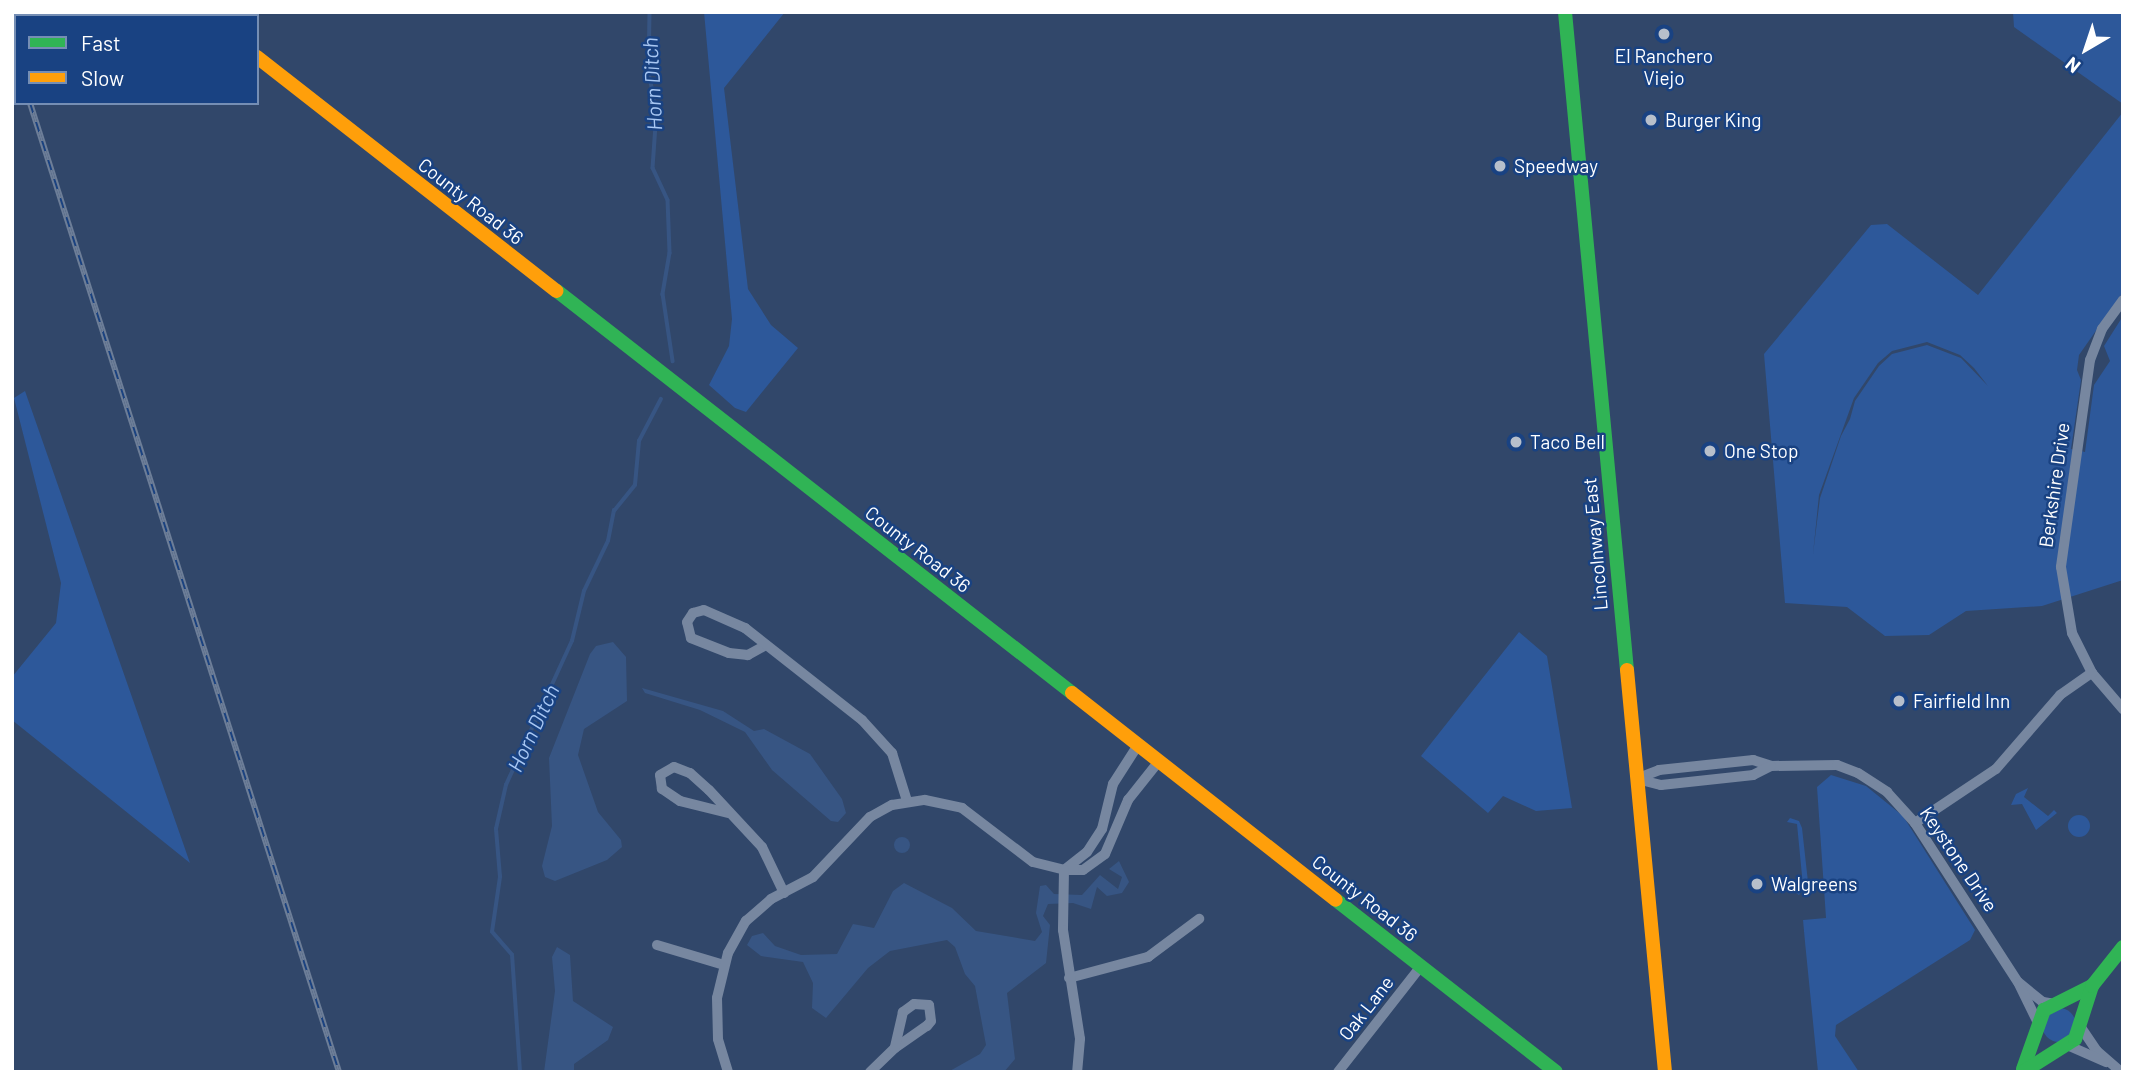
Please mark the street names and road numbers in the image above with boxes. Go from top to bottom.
street label: County Road 36 [414,153,528,249]
street label: Berkshire Drive [2034,421,2074,549]
street label: Lincolnway East [1578,477,1612,611]
street label: County Road 36 [861,501,975,597]
street label: Keystone Drive [1915,802,2003,916]
street label: County Road 36 [1308,850,1422,946]
street label: Oak Lane [1334,971,1398,1045]

